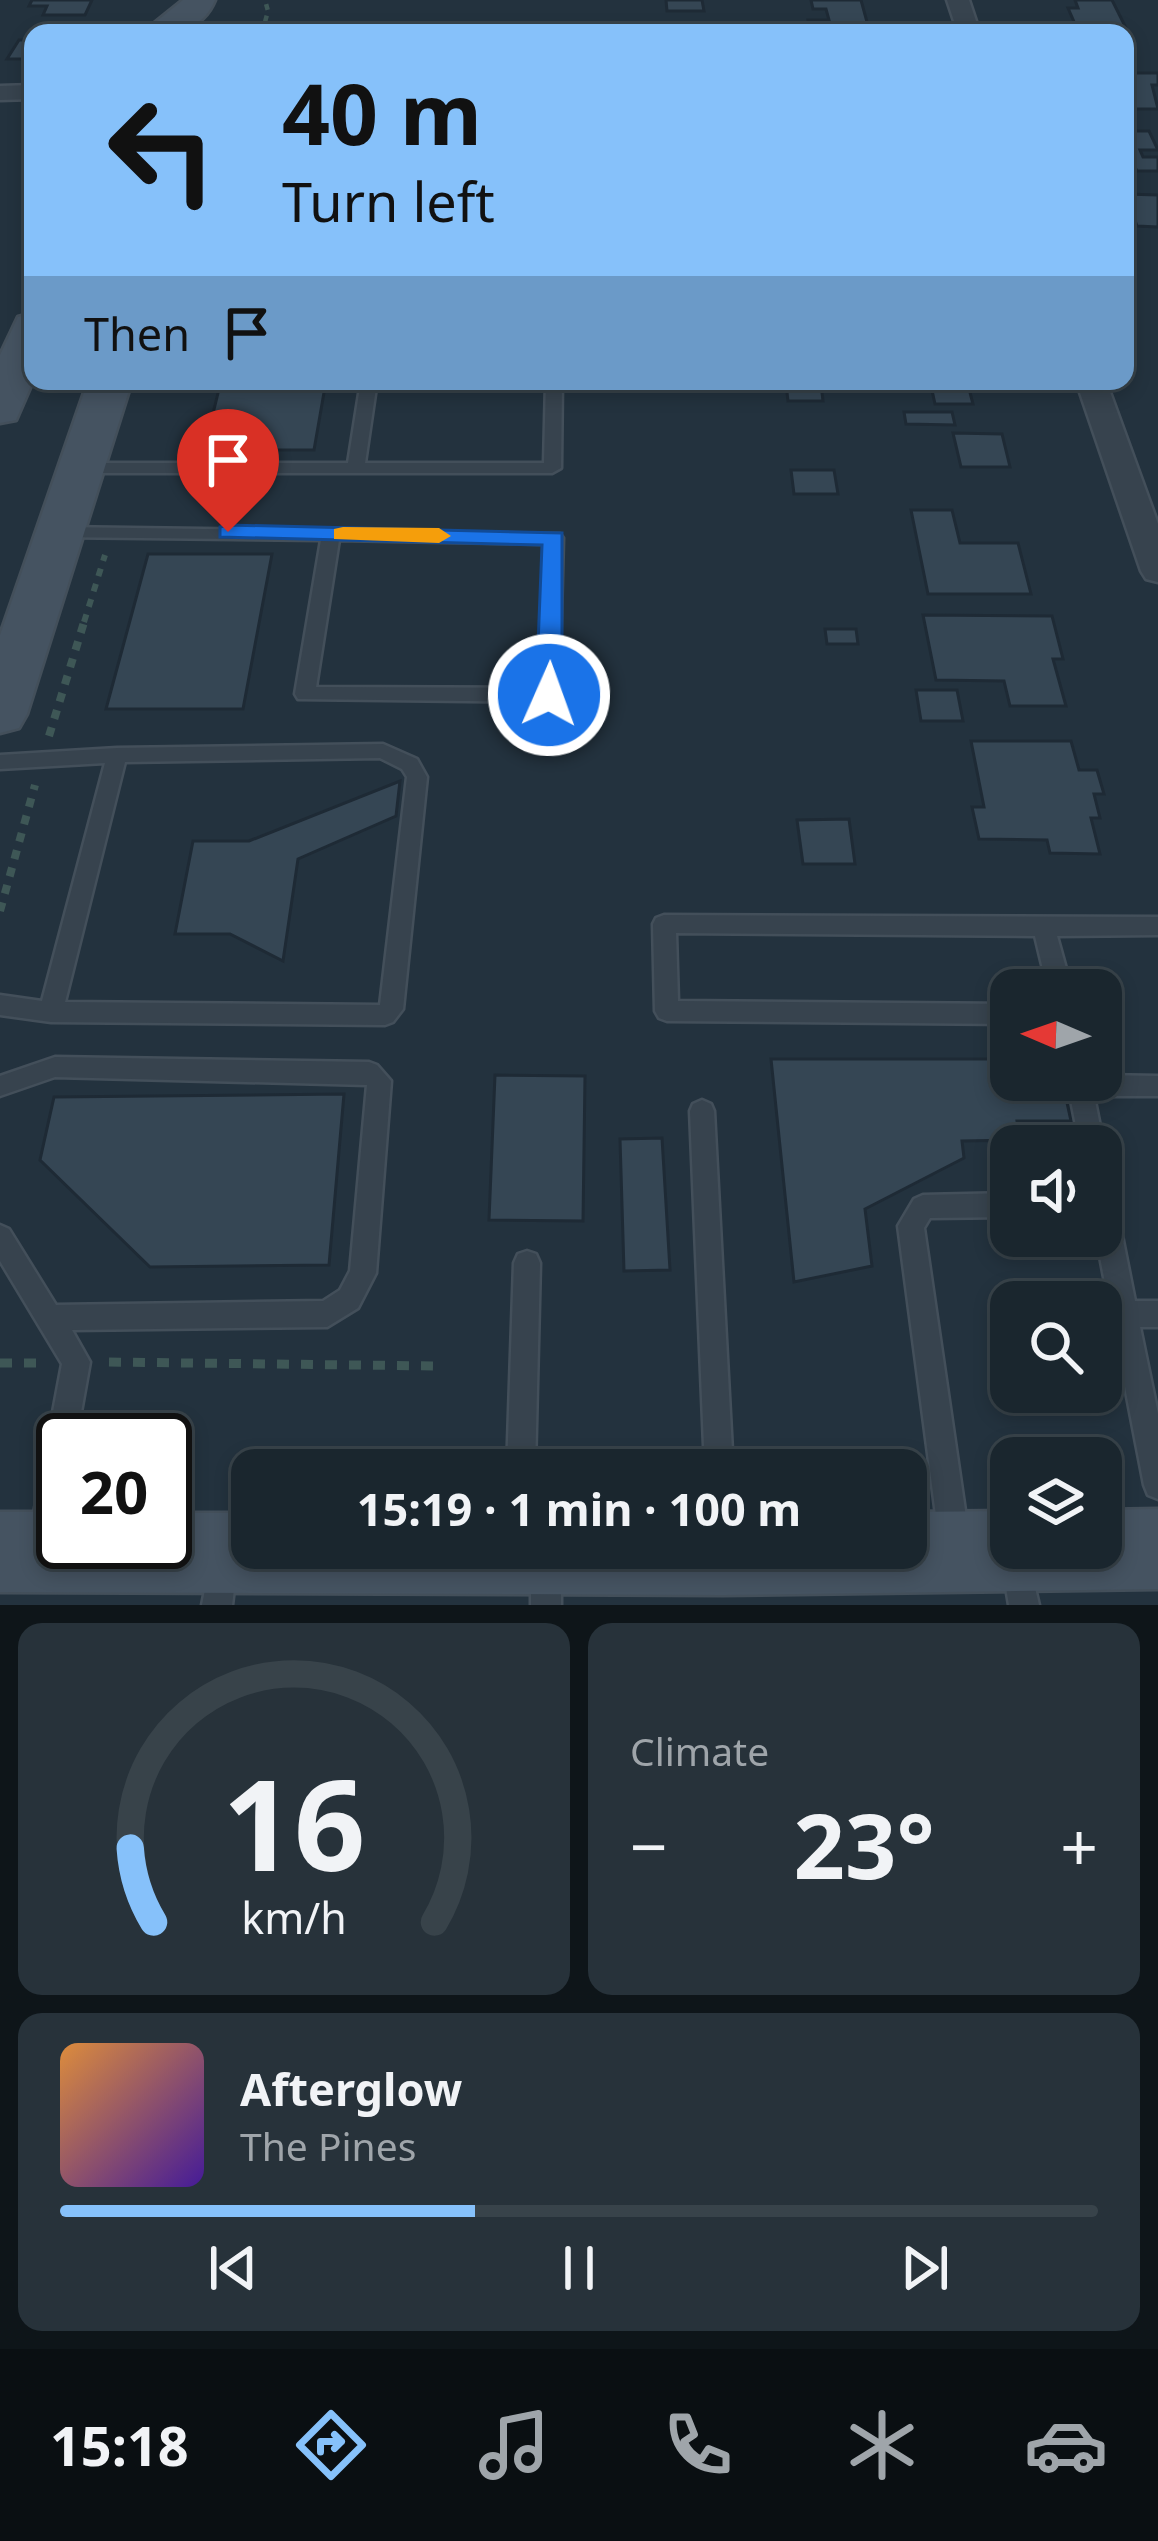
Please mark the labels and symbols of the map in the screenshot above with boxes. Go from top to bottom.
pin [177,409,279,532]
position arrow [486,632,612,758]
north arrow [990,969,1122,1101]
speed limit sign: 20 [36,1413,192,1569]

